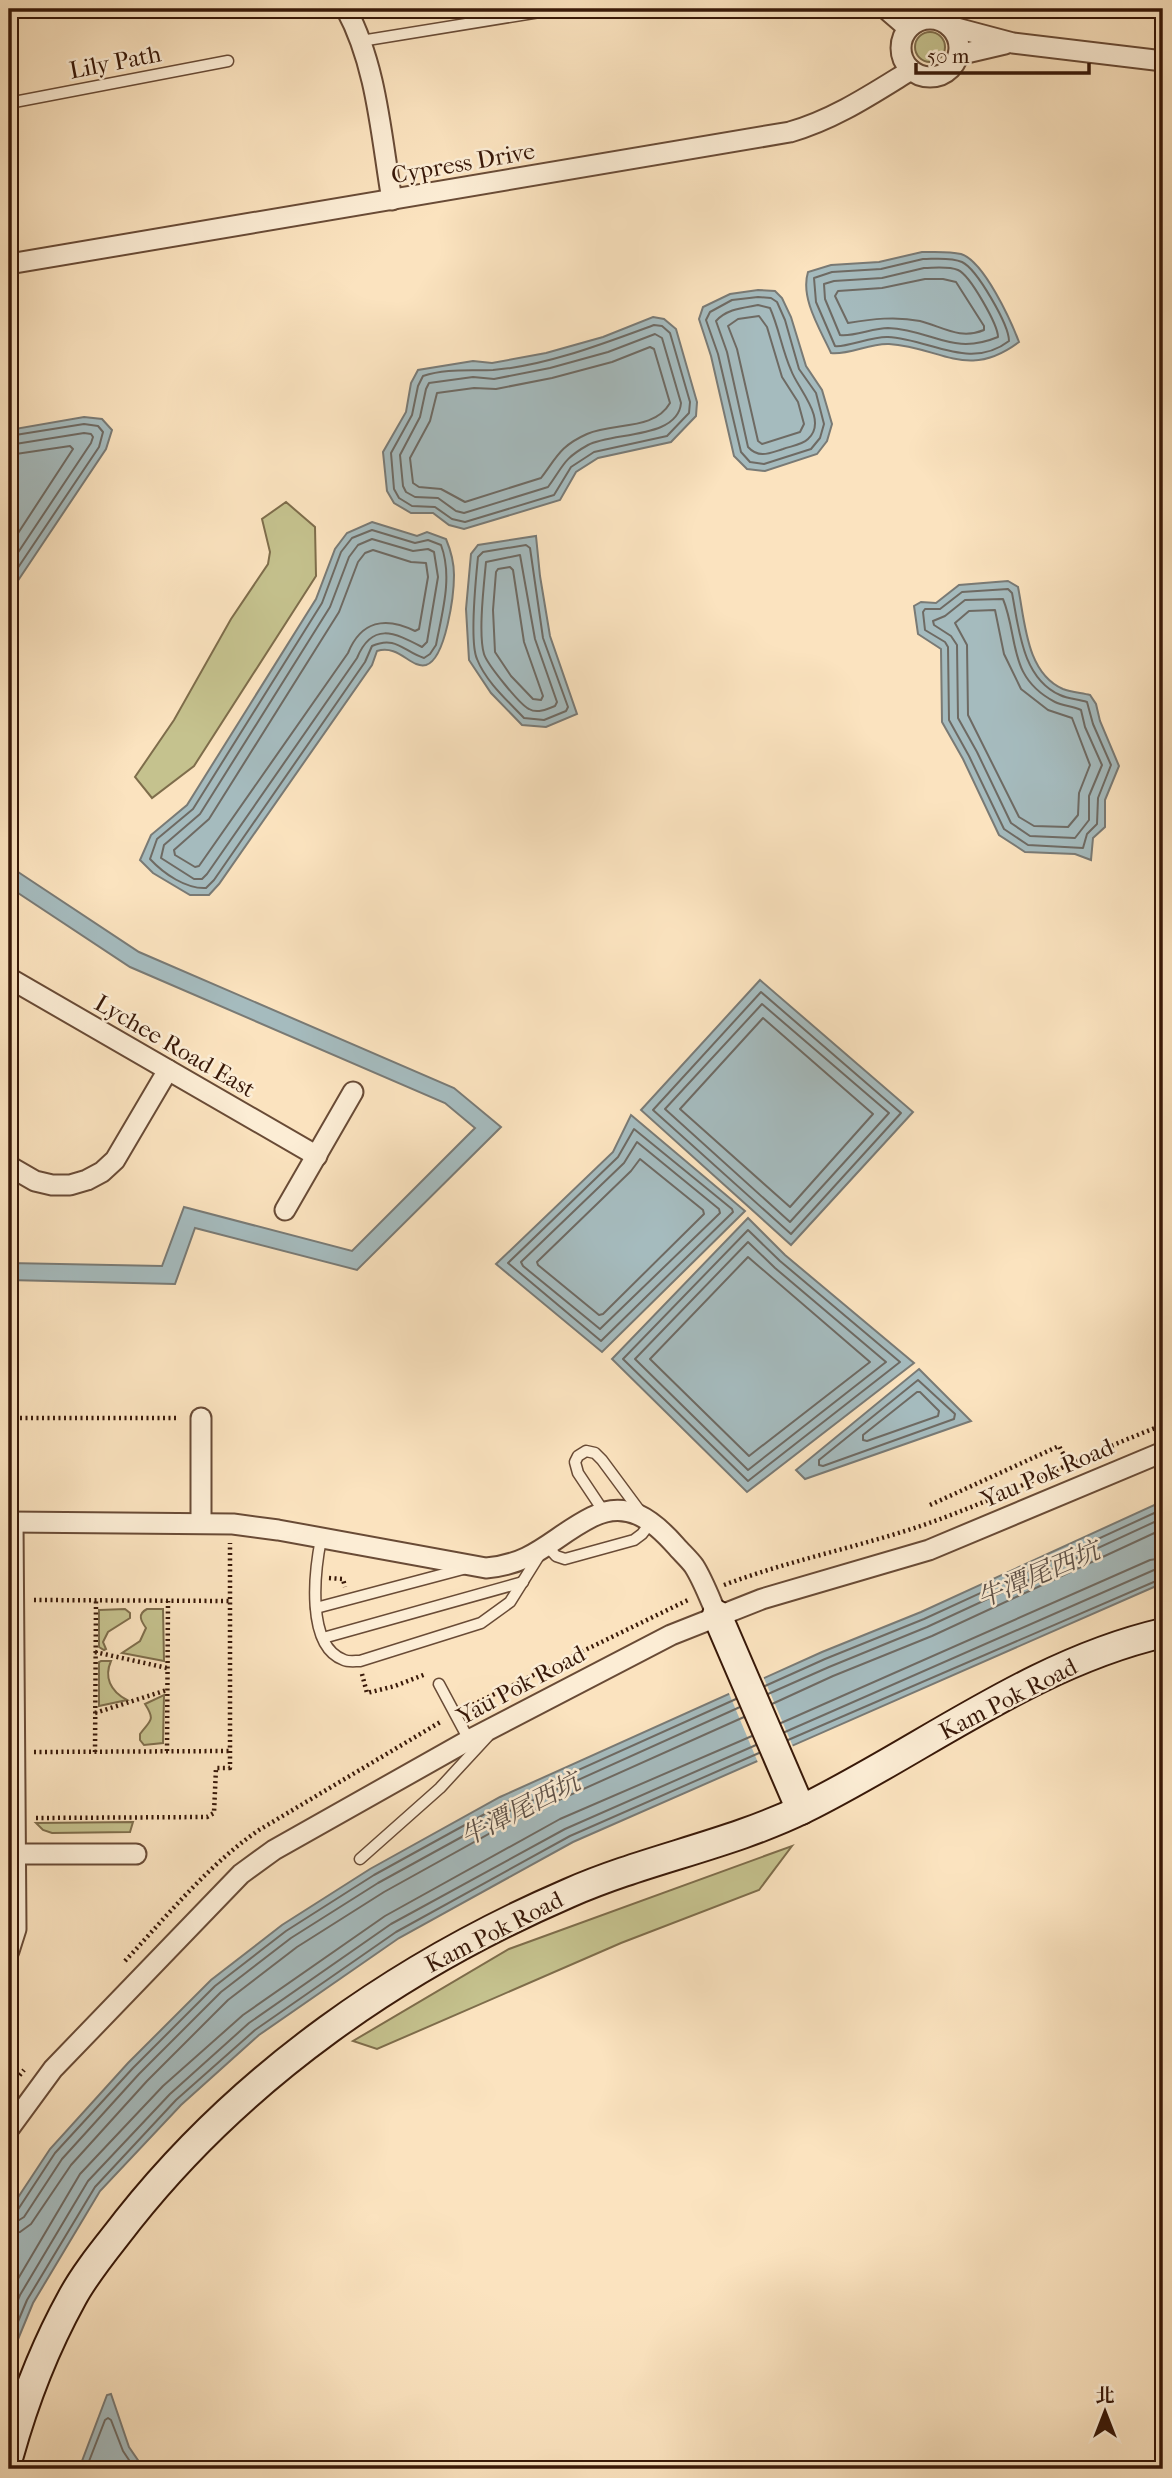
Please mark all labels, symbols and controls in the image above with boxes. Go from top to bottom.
scale bar [916,32,1090,76]
street label: Lily Path [67,39,164,85]
text: 50 m [927,44,970,68]
street label: Cypress Drive [389,137,537,189]
street label: Lychee Road East [90,989,261,1104]
street label: Yau Pok Road [976,1432,1118,1514]
water label: 牛潭尾西坑 [972,1533,1108,1614]
street label: Yau Pok Road [451,1639,591,1731]
street label: Kam Pok Road [934,1652,1082,1746]
water label: 牛潭尾西坑 [455,1764,589,1853]
street label: Kam Pok Road [420,1885,568,1979]
north arrow [1070,2376,1140,2446]
text: 北 [1095,2385,1115,2407]

